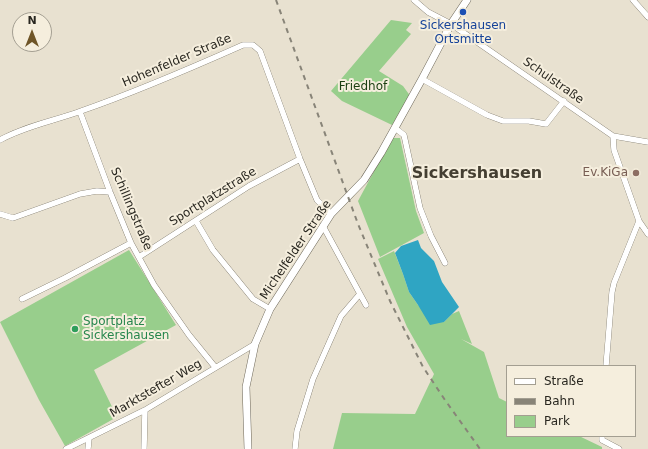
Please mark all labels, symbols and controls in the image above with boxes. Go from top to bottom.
marker: Sickershausen Ortsmitte [458,7,468,17]
north arrow [12,12,52,52]
text: N [27,14,37,27]
place label: Sickershausen Ortsmitte [420,19,506,47]
street label: Hohenfelder Straße [120,31,234,91]
street label: Schulstraße [520,55,586,107]
park label: Friedhof [339,80,387,94]
street label: Sportplatzstraße [167,164,259,230]
district label: Sickershausen [412,164,542,184]
street label: Schillingstraße [107,165,155,253]
place label: Ev.KiGa [583,166,628,180]
marker: Ev.KiGa [631,168,641,178]
street label: Michelfelder Straße [257,198,335,302]
place label: Sportplatz Sickershausen [83,315,169,343]
marker: Sportplatz Sickershausen [70,324,80,334]
street label: Marktstefter Weg [108,357,204,421]
legend [506,365,636,437]
text: Straße [544,374,584,388]
text: Bahn [544,394,575,408]
text: Park [544,414,570,428]

